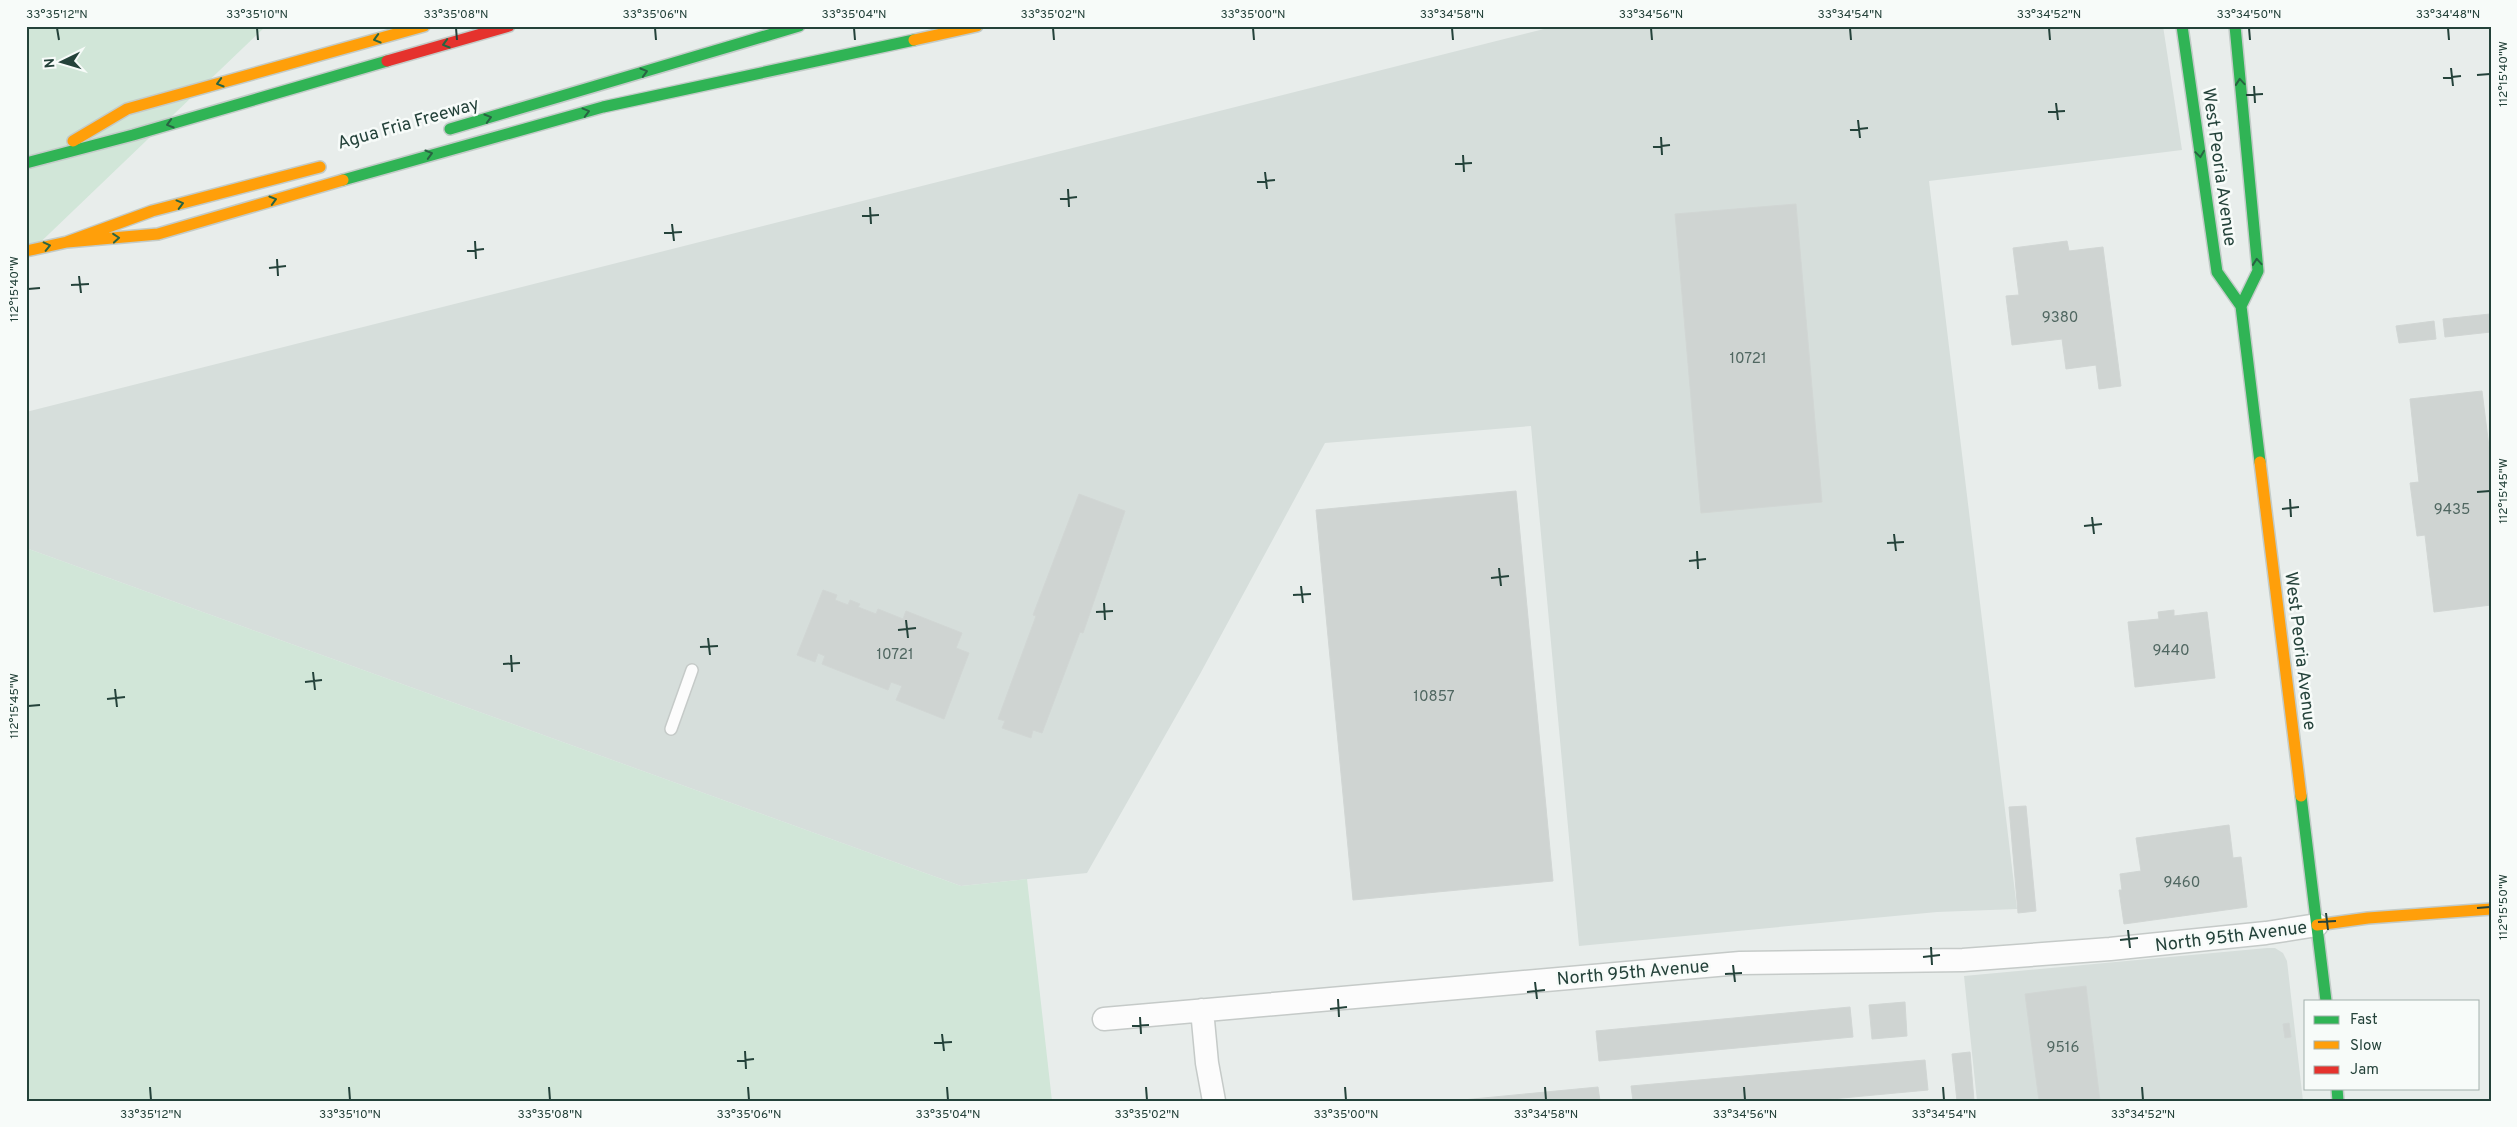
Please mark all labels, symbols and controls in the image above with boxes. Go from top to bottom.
text: 33°35'12"N [26,7,88,23]
text: 33°35'10"N [226,7,288,23]
text: 33°35'08"N [424,7,488,23]
text: 33°35'06"N [623,7,687,23]
text: 33°35'04"N [821,7,887,23]
text: 33°35'02"N [1021,7,1085,23]
text: 33°35'00"N [1220,7,1286,23]
text: 33°34'58"N [1420,7,1484,23]
text: 33°34'56"N [1619,7,1683,23]
text: 33°34'54"N [1817,7,1883,23]
text: 33°34'52"N [2017,7,2081,23]
text: 33°34'50"N [2216,7,2282,23]
text: 33°34'48"N [2416,7,2480,23]
one-way arrow [373,34,381,44]
north arrow [38,38,88,88]
one-way arrow [442,39,450,49]
text: 112°15'40"W [2496,41,2512,107]
text: N [42,57,59,69]
one-way arrow [639,68,647,78]
one-way arrow [216,77,225,88]
one-way arrow [2235,78,2246,86]
street label: West Peoria Avenue [2196,87,2241,248]
street label: Agua Fria Freeway [335,93,482,156]
one-way arrow [581,107,590,118]
one-way arrow [483,113,492,124]
one-way arrow [167,118,175,128]
one-way arrow [424,150,433,160]
one-way arrow [2194,150,2205,158]
one-way arrow [268,196,277,206]
one-way arrow [175,199,184,210]
one-way arrow [112,232,120,243]
one-way arrow [42,242,51,252]
text: 112°15'40"W [7,256,23,322]
one-way arrow [2252,257,2263,265]
house number: 9380 [2042,309,2078,328]
house number: 10721 [1729,350,1767,369]
text: 112°15'45"W [2496,458,2512,524]
house number: 9435 [2434,501,2470,520]
street label: West Peoria Avenue [2278,571,2321,732]
house number: 9440 [2152,642,2190,661]
house number: 10721 [876,646,914,665]
text: 112°15'45"W [7,673,23,739]
house number: 10857 [1413,688,1455,707]
house number: 9460 [2164,874,2200,893]
text: 112°15'50"W [2496,874,2512,940]
street label: North 95th Avenue [2154,917,2309,958]
street label: North 95th Avenue [1556,955,1710,992]
legend [2304,1000,2480,1090]
text: Fast [2350,1011,2378,1030]
text: Slow [2350,1037,2382,1056]
house number: 9516 [2047,1039,2079,1058]
text: Jam [2350,1061,2379,1080]
text: 33°35'12"N [120,1107,182,1123]
text: 33°35'10"N [319,1107,381,1123]
text: 33°35'08"N [518,1107,582,1123]
text: 33°35'06"N [717,1107,781,1123]
text: 33°35'04"N [915,1107,981,1123]
text: 33°35'02"N [1115,1107,1179,1123]
text: 33°35'00"N [1313,1107,1379,1123]
text: 33°34'58"N [1514,1107,1578,1123]
text: 33°34'56"N [1713,1107,1777,1123]
text: 33°34'54"N [1911,1107,1977,1123]
text: 33°34'52"N [2111,1107,2175,1123]

